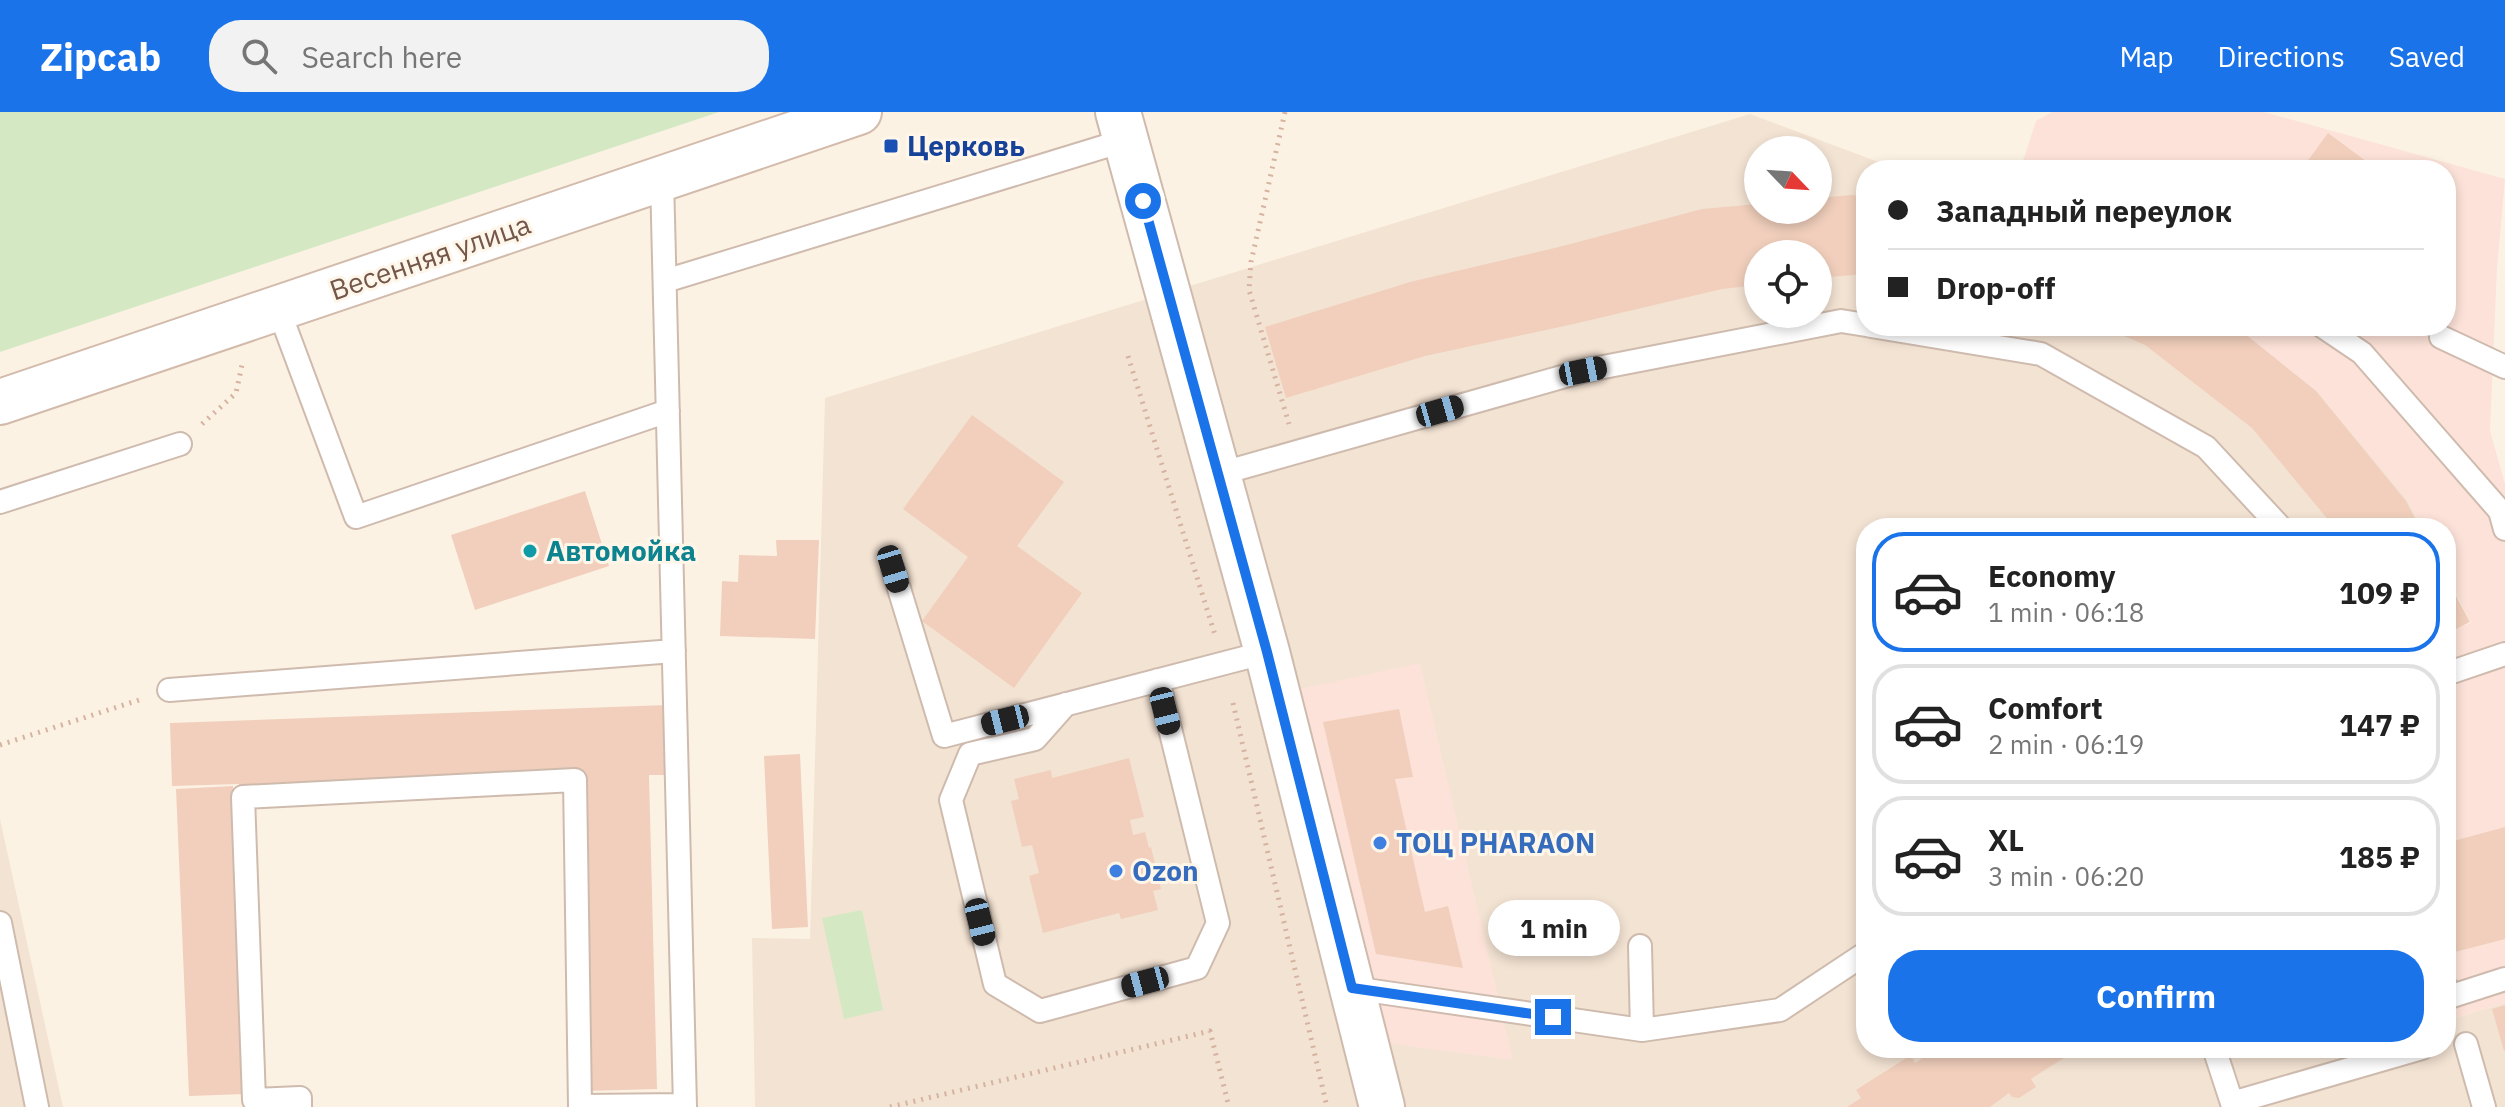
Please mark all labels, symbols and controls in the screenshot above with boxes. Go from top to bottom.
search box [209,20,769,92]
text: Zipcab [40,32,161,81]
icon: search [237,34,281,78]
text: Search here [301,37,462,76]
text: Map [2119,38,2173,75]
text: Directions [2217,38,2345,75]
text: Saved [2389,38,2465,75]
place label: Церковь [907,127,1025,164]
north arrow [1744,136,1832,224]
map controls [1744,136,1832,328]
marker: Церковь [882,137,900,155]
route start [1125,183,1161,219]
text: Западный переулок [1936,191,2232,230]
street label: Весенняя улица [325,205,535,308]
button: locate [1744,240,1832,328]
text: Drop-off [1936,268,2055,307]
car [1557,355,1609,387]
car [1414,393,1466,429]
place label: Автомойка [546,532,696,569]
marker: Автомойка [521,542,539,560]
car [875,543,911,595]
icon: car [1892,556,1964,628]
text: Economy [1988,556,2116,595]
text: 109 ₽ [2339,573,2420,612]
text: 1 min · 06:18 [1988,595,2144,629]
car [1148,685,1182,737]
icon: car [1892,688,1964,760]
text: Comfort [1988,688,2103,727]
car [979,703,1031,737]
text: 147 ₽ [2339,705,2420,744]
text: 2 min · 06:19 [1988,727,2144,761]
icon: car [1892,820,1964,892]
text: XL [1988,820,2024,859]
place label: ТОЦ PHARAON [1396,824,1595,861]
marker: ТОЦ PHARAON [1371,834,1389,852]
text: 185 ₽ [2339,837,2420,876]
place label: Ozon [1132,852,1199,889]
text: 3 min · 06:20 [1988,859,2144,893]
marker: Ozon [1107,862,1125,880]
car [963,896,997,948]
callout: 1 min [1487,901,1619,957]
text: 1 min [1520,911,1588,945]
button: Confirm [1888,950,2424,1042]
car [1119,964,1171,1000]
route end [1535,999,1571,1035]

